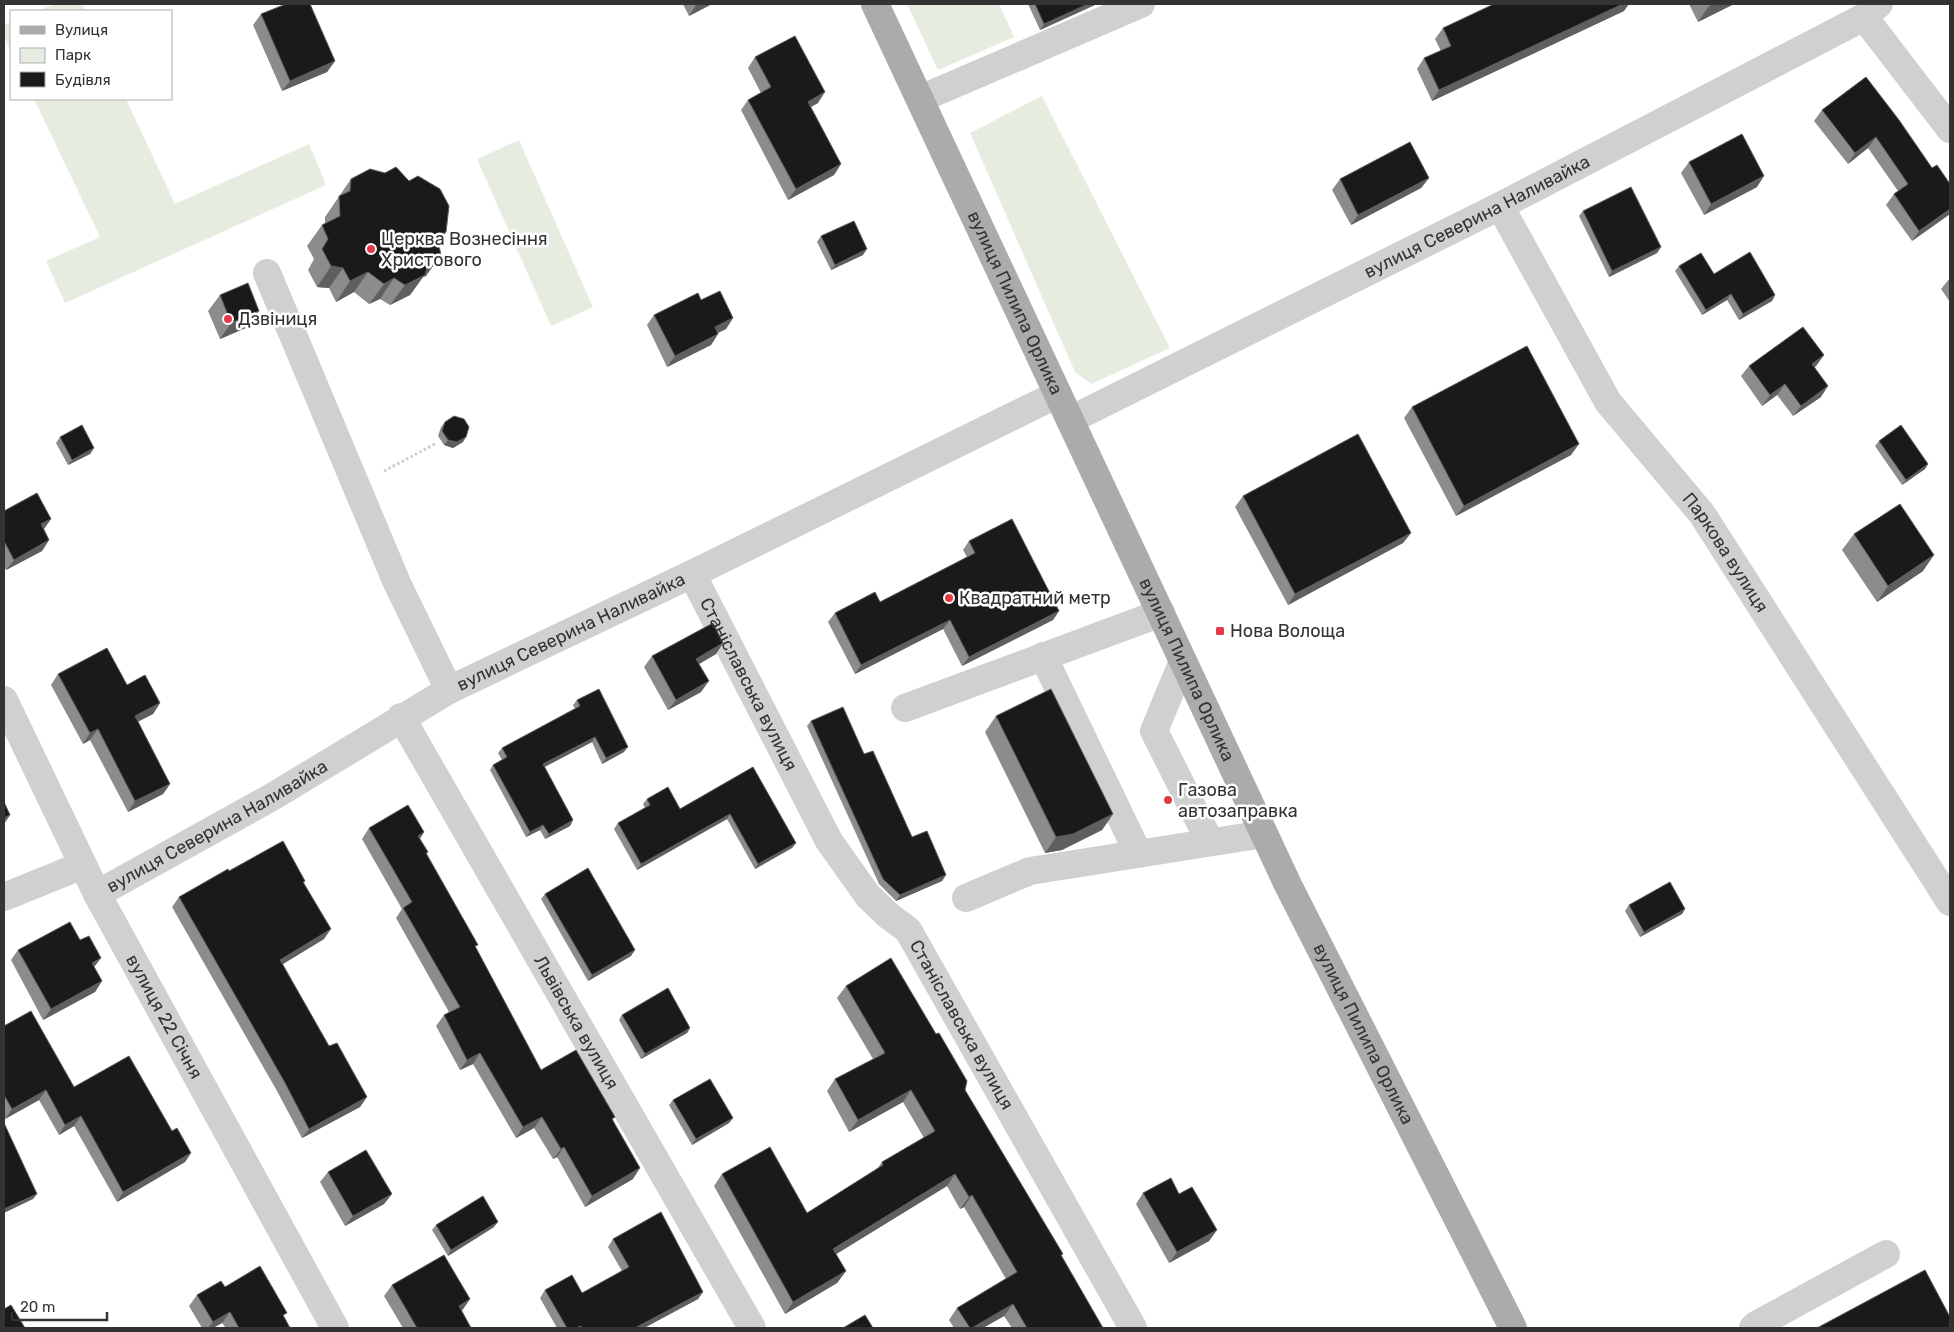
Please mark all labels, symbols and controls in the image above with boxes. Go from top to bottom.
legend [10,10,172,100]
text: Вулиця [55,21,108,39]
text: Парк [55,46,91,64]
text: Будівля [55,71,111,89]
street label: вулиця Северина Наливайка [1360,150,1594,283]
street label: вулиця Пилипа Орлика [963,207,1068,398]
place label: Церква Вознесіння Христового [381,228,548,271]
marker: Церква Вознесіння Христового [365,243,377,255]
place label: Дзвіниця [238,308,317,330]
marker: Дзвіниця [222,313,234,325]
street label: Паркова вулиця [1678,488,1773,617]
street label: вулиця Северина Наливайка [453,568,689,696]
street label: вулиця Пилипа Орлика [1135,574,1239,765]
place label: Квадратний метр [959,587,1111,609]
marker: Квадратний метр [943,592,955,604]
street label: Станіславська вулиця [695,594,802,775]
place label: Нова Волоща [1230,620,1345,642]
marker: Нова Волоща [1214,625,1226,637]
street label: вулиця Северина Наливайка [103,755,332,897]
place label: Газова автозаправка [1178,779,1298,822]
marker: Газова автозаправка [1162,794,1174,806]
street label: Станіславська вулиця [905,936,1018,1114]
street label: вулиця Пилипа Орлика [1308,940,1419,1128]
street label: вулиця 22 Січня [121,950,207,1083]
street label: Львівська вулиця [529,951,624,1093]
scale bar [12,1290,108,1322]
text: 20 m [20,1298,55,1316]

